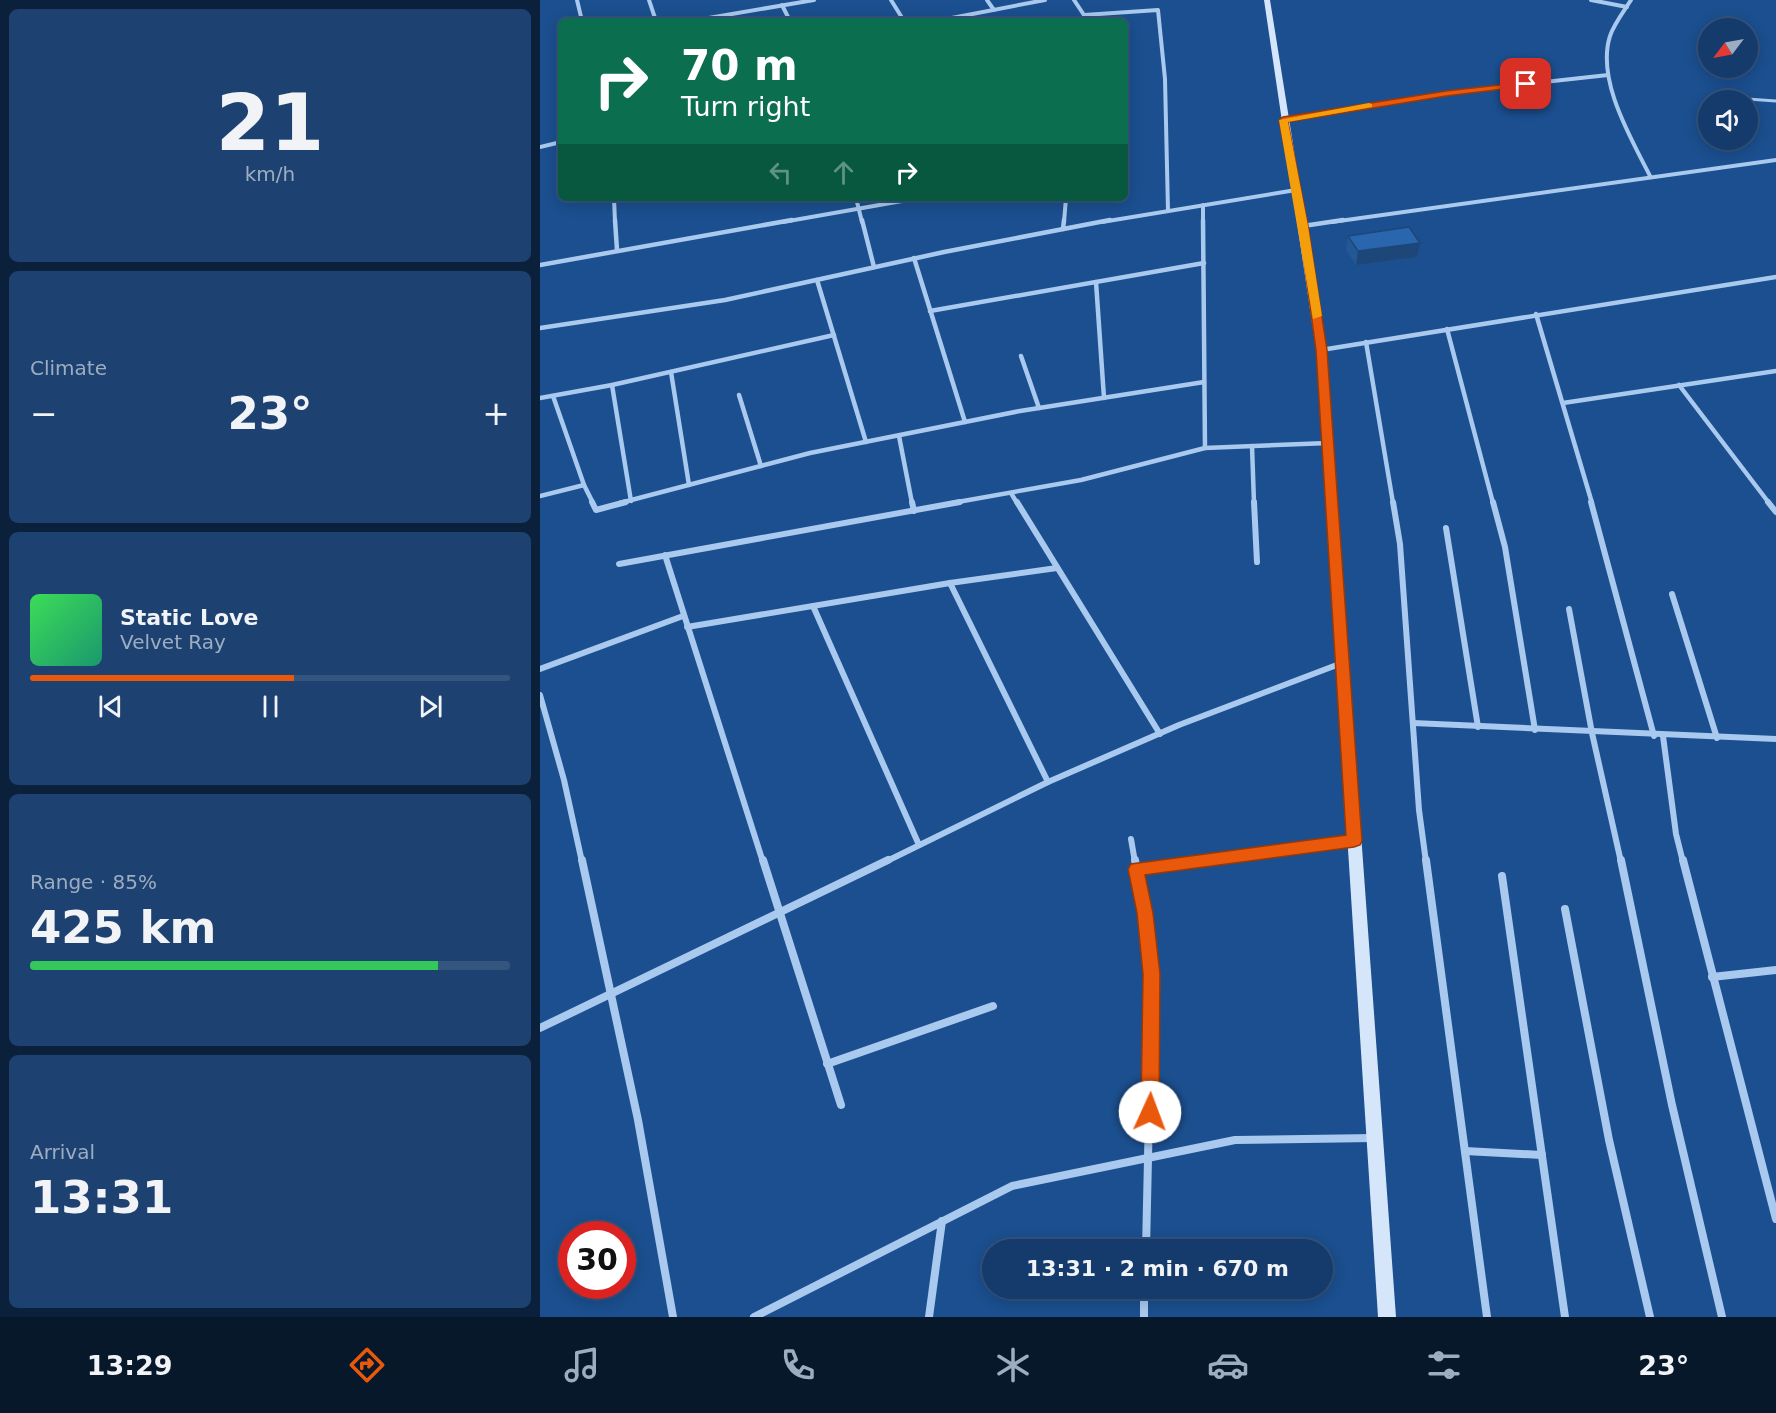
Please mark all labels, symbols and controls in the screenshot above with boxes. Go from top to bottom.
north arrow [1698,18,1758,78]
map controls [1698,18,1758,150]
text: 70 m [681,41,798,90]
icon: right [582,42,660,120]
pin [1500,58,1551,109]
icon: arrive [1509,67,1542,100]
text: 21 [216,78,324,168]
button: sound [1698,90,1758,150]
text: Turn right [681,91,810,122]
icon: left [764,156,797,189]
icon: ahead [827,156,860,189]
icon: right [890,156,923,189]
text: km/h [245,162,295,186]
text: Climate [30,356,107,380]
text: 23° [227,387,313,440]
text: − [30,394,58,433]
text: + [482,394,510,433]
text: Static Love [120,605,258,630]
text: Velvet Ray [120,630,226,654]
icon: previous [94,690,127,723]
icon: pause [254,690,287,723]
icon: next [414,690,447,723]
text: Range · 85% [30,870,157,894]
text: 425 km [30,901,216,954]
position arrow [1118,1080,1182,1144]
text: Arrival [30,1140,95,1164]
text: 13:31 [30,1171,173,1224]
speed limit sign: 30 [558,1221,636,1299]
text: 13:31 · 2 min · 670 m [1026,1256,1289,1281]
icon: directions [346,1344,388,1386]
icon: music [561,1344,603,1386]
icon: phone [777,1344,819,1386]
icon: climate [992,1344,1034,1386]
icon: car [1207,1344,1249,1386]
icon: filters [1423,1344,1465,1386]
text: 13:29 [87,1350,173,1381]
text: 23° [1638,1350,1689,1381]

